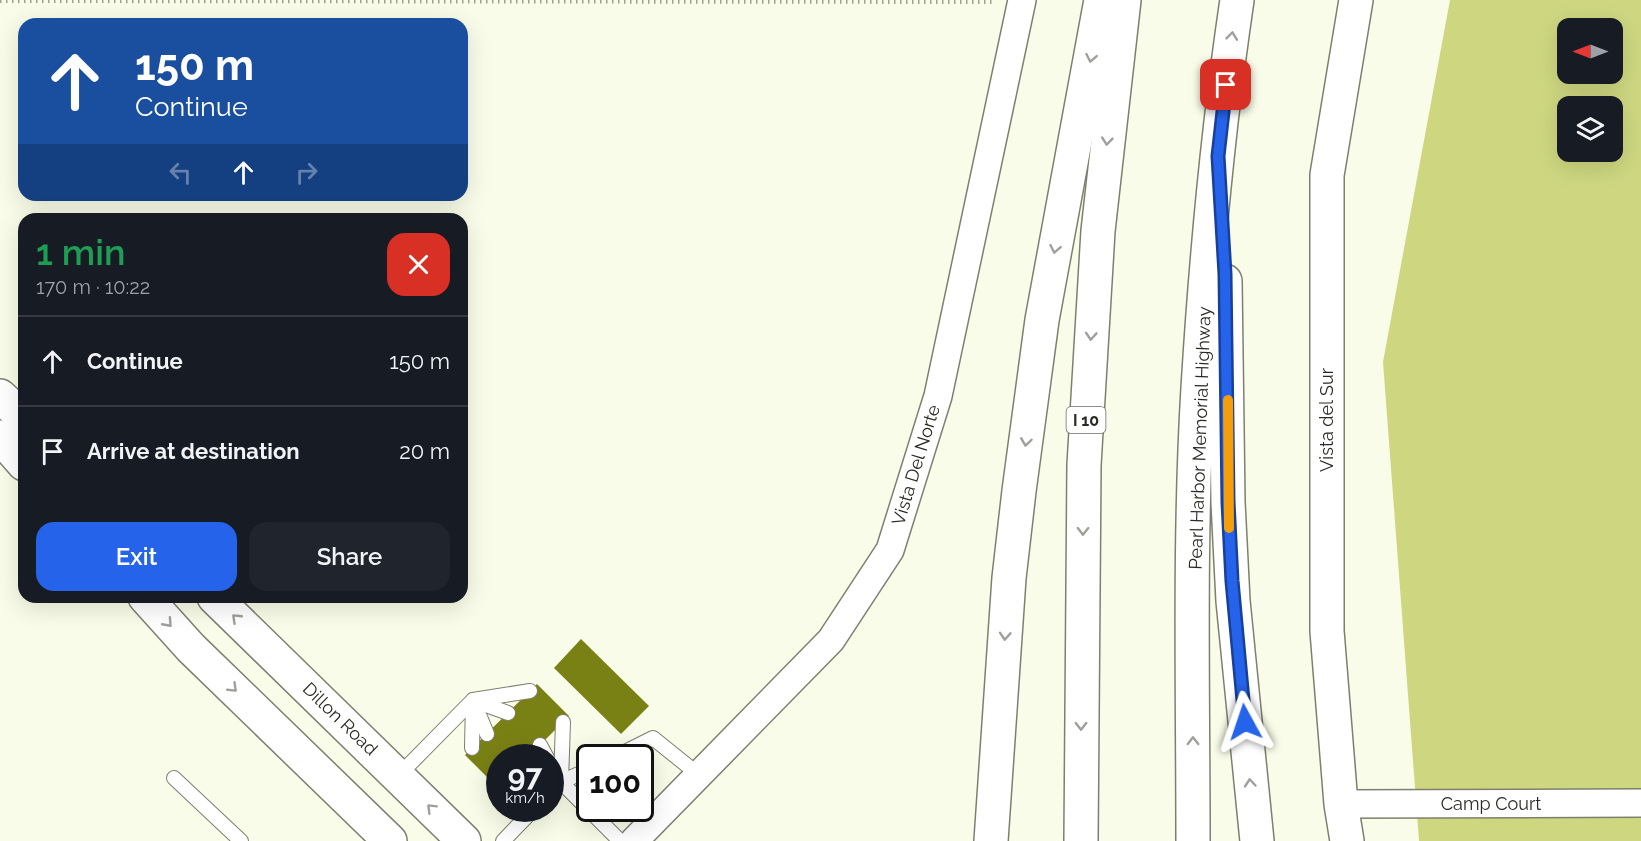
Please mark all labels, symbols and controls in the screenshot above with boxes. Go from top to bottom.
north arrow [1557,18,1623,84]
map controls [1557,18,1623,162]
one-way arrow [1225,31,1238,40]
text: 150 m [135,41,254,90]
icon: ahead [36,42,114,120]
one-way arrow [1085,53,1097,62]
pin [1200,59,1251,110]
icon: arrive [1209,68,1242,101]
text: Continue [135,91,248,122]
button: layers [1557,96,1623,162]
one-way arrow [1101,137,1114,146]
icon: left [164,156,197,189]
icon: ahead [227,156,260,189]
icon: right [290,156,323,189]
text: 1 min [36,231,125,273]
button: close [387,233,450,296]
one-way arrow [1049,244,1062,254]
text: 170 m · 10:22 [36,275,150,299]
street label: Pearl Harbor Memorial Highway [1184,306,1215,570]
one-way arrow [1084,331,1097,340]
icon: ahead [36,345,69,378]
text: Continue [87,348,183,374]
text: 150 m [389,348,450,374]
street label: Vista del Sur [1316,367,1337,472]
street label: Vista Del Norte [887,402,944,528]
road number: I 10 [1066,407,1106,433]
icon: arrive [36,435,69,468]
one-way arrow [1020,437,1032,447]
text: Arrive at destination [87,438,300,464]
text: 20 m [399,438,450,464]
button: Exit [36,522,237,591]
button: Share [249,522,450,591]
one-way arrow [1076,526,1089,535]
one-way arrow [232,614,242,625]
one-way arrow [161,616,172,626]
one-way arrow [999,631,1012,640]
street label: Dillon Road [299,678,382,759]
one-way arrow [226,681,237,692]
position arrow [1213,690,1277,754]
one-way arrow [1075,721,1087,730]
one-way arrow [1187,736,1199,745]
speed limit sign: 100 [576,744,654,822]
text: 97 [508,758,542,793]
one-way arrow [1244,778,1257,787]
text: km/h [505,789,545,807]
street label: Camp Court [1441,793,1541,814]
one-way arrow [428,805,439,816]

